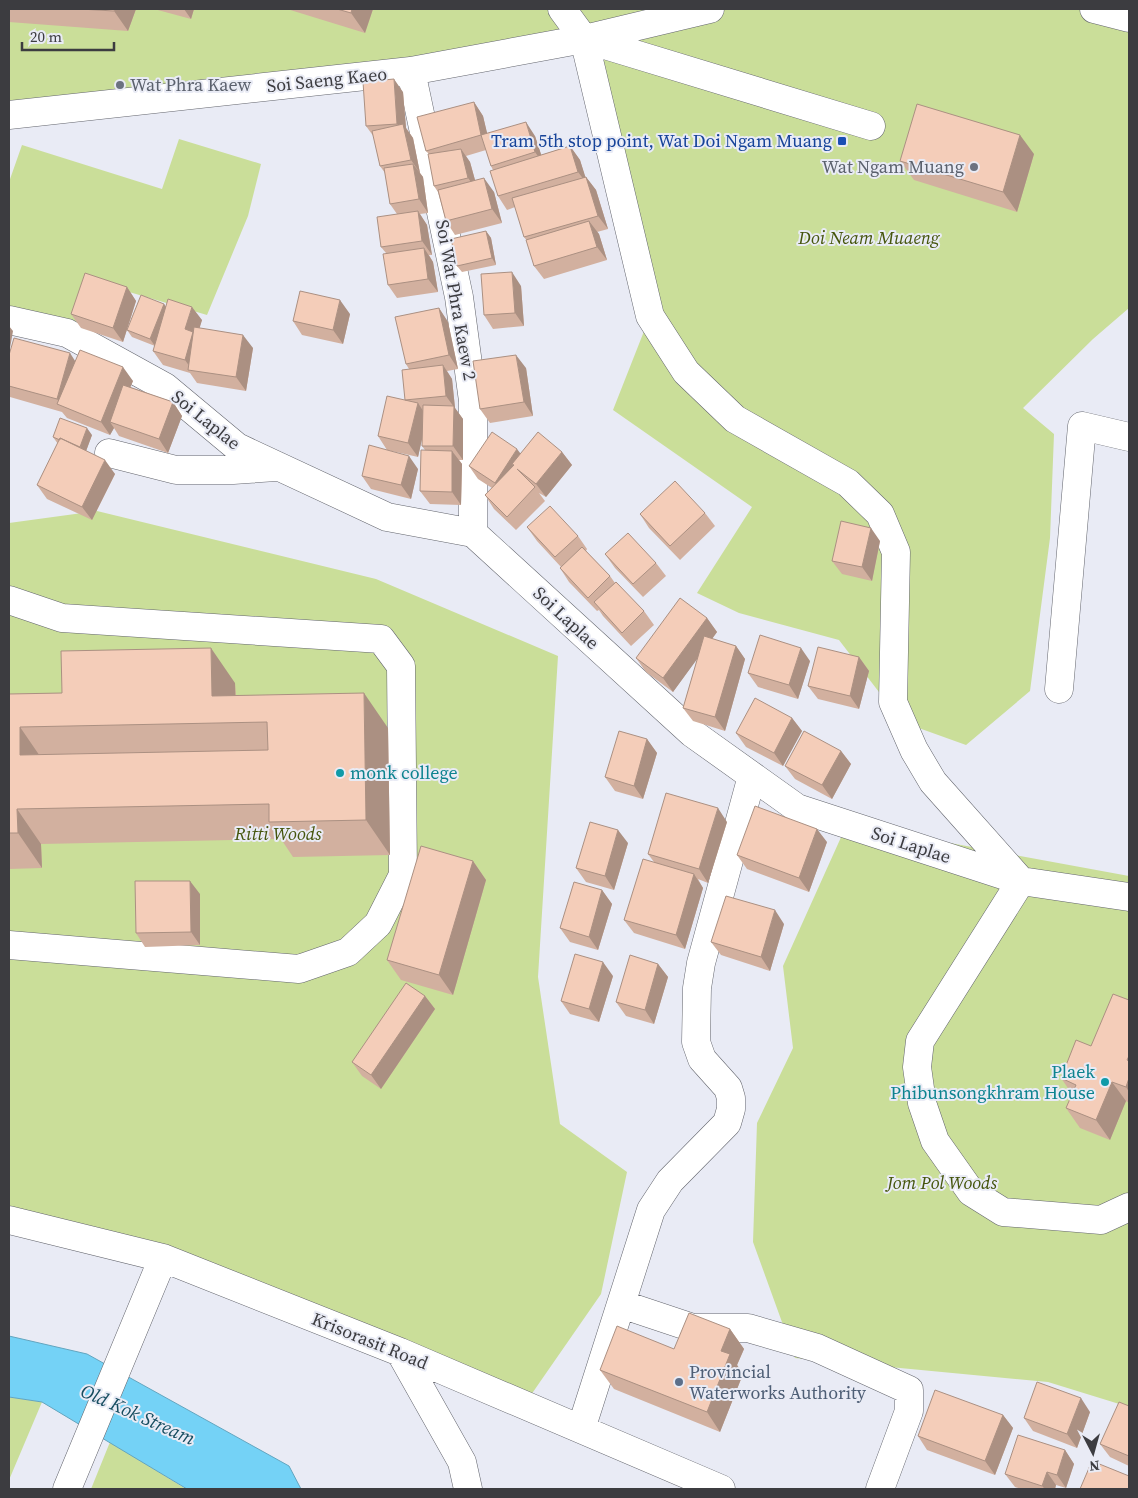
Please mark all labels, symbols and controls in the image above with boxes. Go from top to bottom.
scale bar [22,20,115,52]
text: 20 m [30,26,62,47]
street label: Soi Saeng Kaeo [266,61,388,98]
place label: Wat Phra Kaew [130,72,251,97]
marker: Wat Phra Kaew [114,79,126,91]
place label: Tram 5th stop point, Wat Doi Ngam Muang [491,128,832,153]
marker: Tram 5th stop point, Wat Doi Ngam Muang [836,135,848,147]
place label: Wat Ngam Muang [822,154,964,179]
marker: Wat Ngam Muang [968,161,980,173]
street label: Soi Wat Phra Kaew 2 [430,218,483,382]
park label: Doi Neam Muaeng [797,225,941,250]
street label: Soi Laplae [167,384,246,455]
street label: Soi Laplae [528,581,605,655]
place label: monk college [350,760,458,785]
marker: monk college [334,767,346,779]
street label: Soi Laplae [868,820,954,869]
park label: Ritti Woods [233,821,322,846]
place label: Plaek Phibunsongkhram House [890,1059,1095,1105]
marker: Plaek Phibunsongkhram House [1099,1076,1111,1088]
park label: Jom Pol Woods [884,1170,997,1195]
street label: Krisorasit Road [308,1306,432,1375]
place label: Provincial Waterworks Authority [689,1359,867,1405]
marker: Provincial Waterworks Authority [673,1376,685,1388]
water label: Old Kok Stream [77,1377,200,1451]
north arrow [1068,1428,1118,1478]
text: N [1088,1455,1100,1476]

